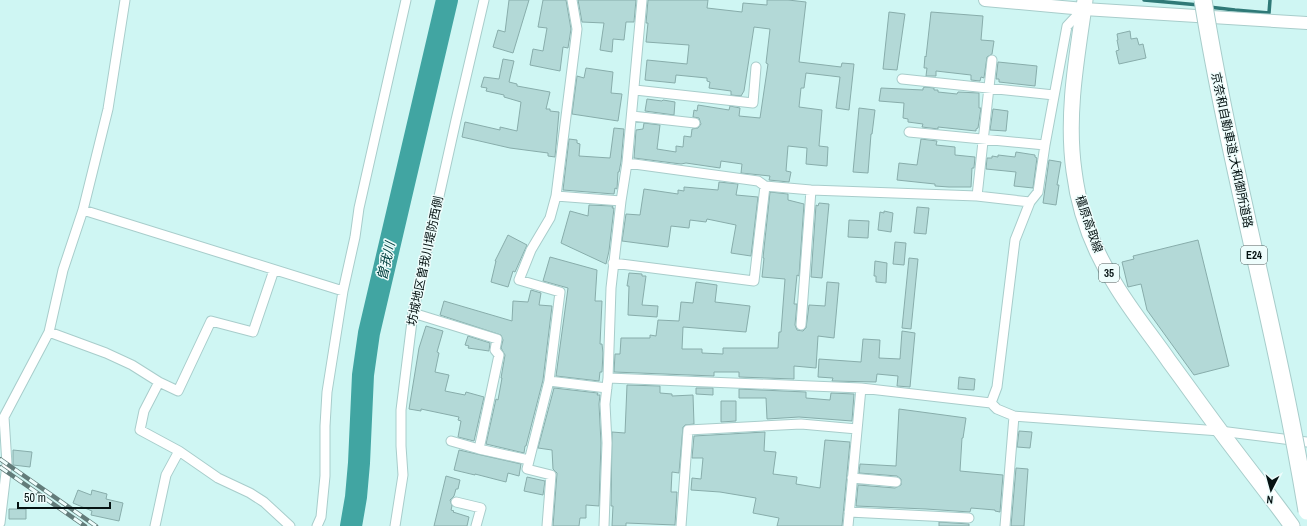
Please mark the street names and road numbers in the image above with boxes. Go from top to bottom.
street label: 京奈和自動車道;大和御所道路 [1208,71,1256,229]
street label: 橿原高取線 [1072,193,1106,255]
street label: 坊城地区曽我川堤防西側 [403,195,447,327]
road number: E24 [1241,246,1267,264]
road number: 35 [1099,264,1119,282]

